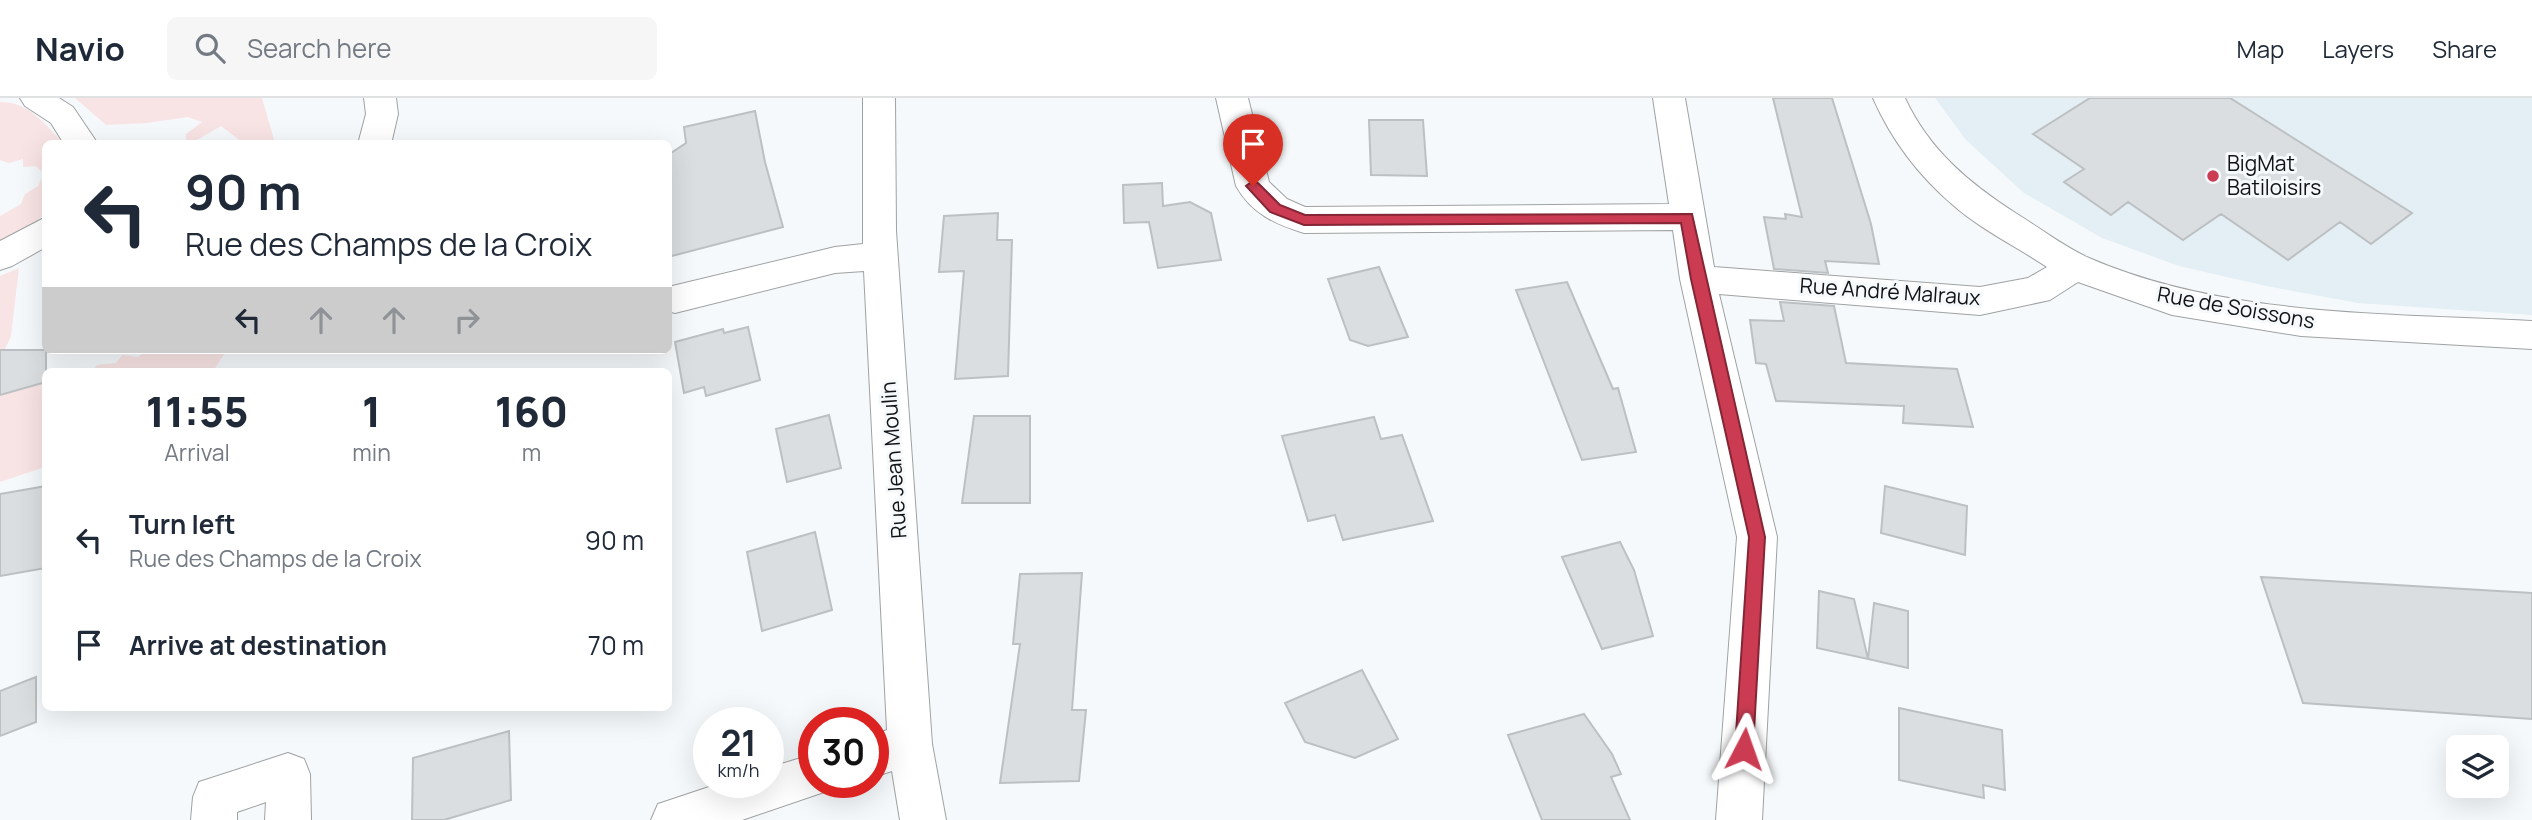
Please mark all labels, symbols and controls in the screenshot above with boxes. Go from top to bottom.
search box [167,17,657,80]
text: Navio [35,26,125,71]
icon: search [191,29,229,67]
text: Search here [247,30,391,66]
text: Map [2237,32,2284,65]
text: Layers [2322,32,2394,65]
text: Share [2432,32,2497,65]
pin [1223,114,1283,186]
icon: arrive [1234,125,1272,163]
place label: BigMat Batiloisirs [2227,149,2321,201]
text: 90 m [185,158,302,225]
icon: left [70,168,161,259]
marker: BigMat Batiloisirs [2205,168,2221,184]
text: Rue des Champs de la Croix [185,222,592,266]
street label: Rue André Malraux [1799,271,1981,311]
street label: Rue de Soissons [2155,279,2317,335]
icon: left [229,301,267,339]
icon: ahead [302,301,340,339]
icon: ahead [375,301,413,339]
icon: right [448,301,486,339]
street label: Rue Jean Moulin [874,381,912,539]
text: 11:55 [146,382,248,440]
text: 1 [362,382,381,440]
text: 160 [495,382,568,440]
text: Arrival [164,436,230,468]
text: min [352,436,391,468]
text: m [522,436,541,468]
text: Turn left [129,506,236,542]
icon: left [70,521,108,559]
text: 90 m [585,522,644,558]
text: Rue des Champs de la Croix [129,542,422,574]
icon: arrive [70,626,108,664]
text: Arrive at destination [129,627,387,663]
text: 70 m [588,627,644,663]
speed limit sign: 30 [798,707,889,798]
position arrow [1707,712,1781,786]
text: 21 [720,719,757,767]
map controls [2446,735,2509,798]
button: layers [2446,735,2509,798]
text: km/h [718,758,759,782]

